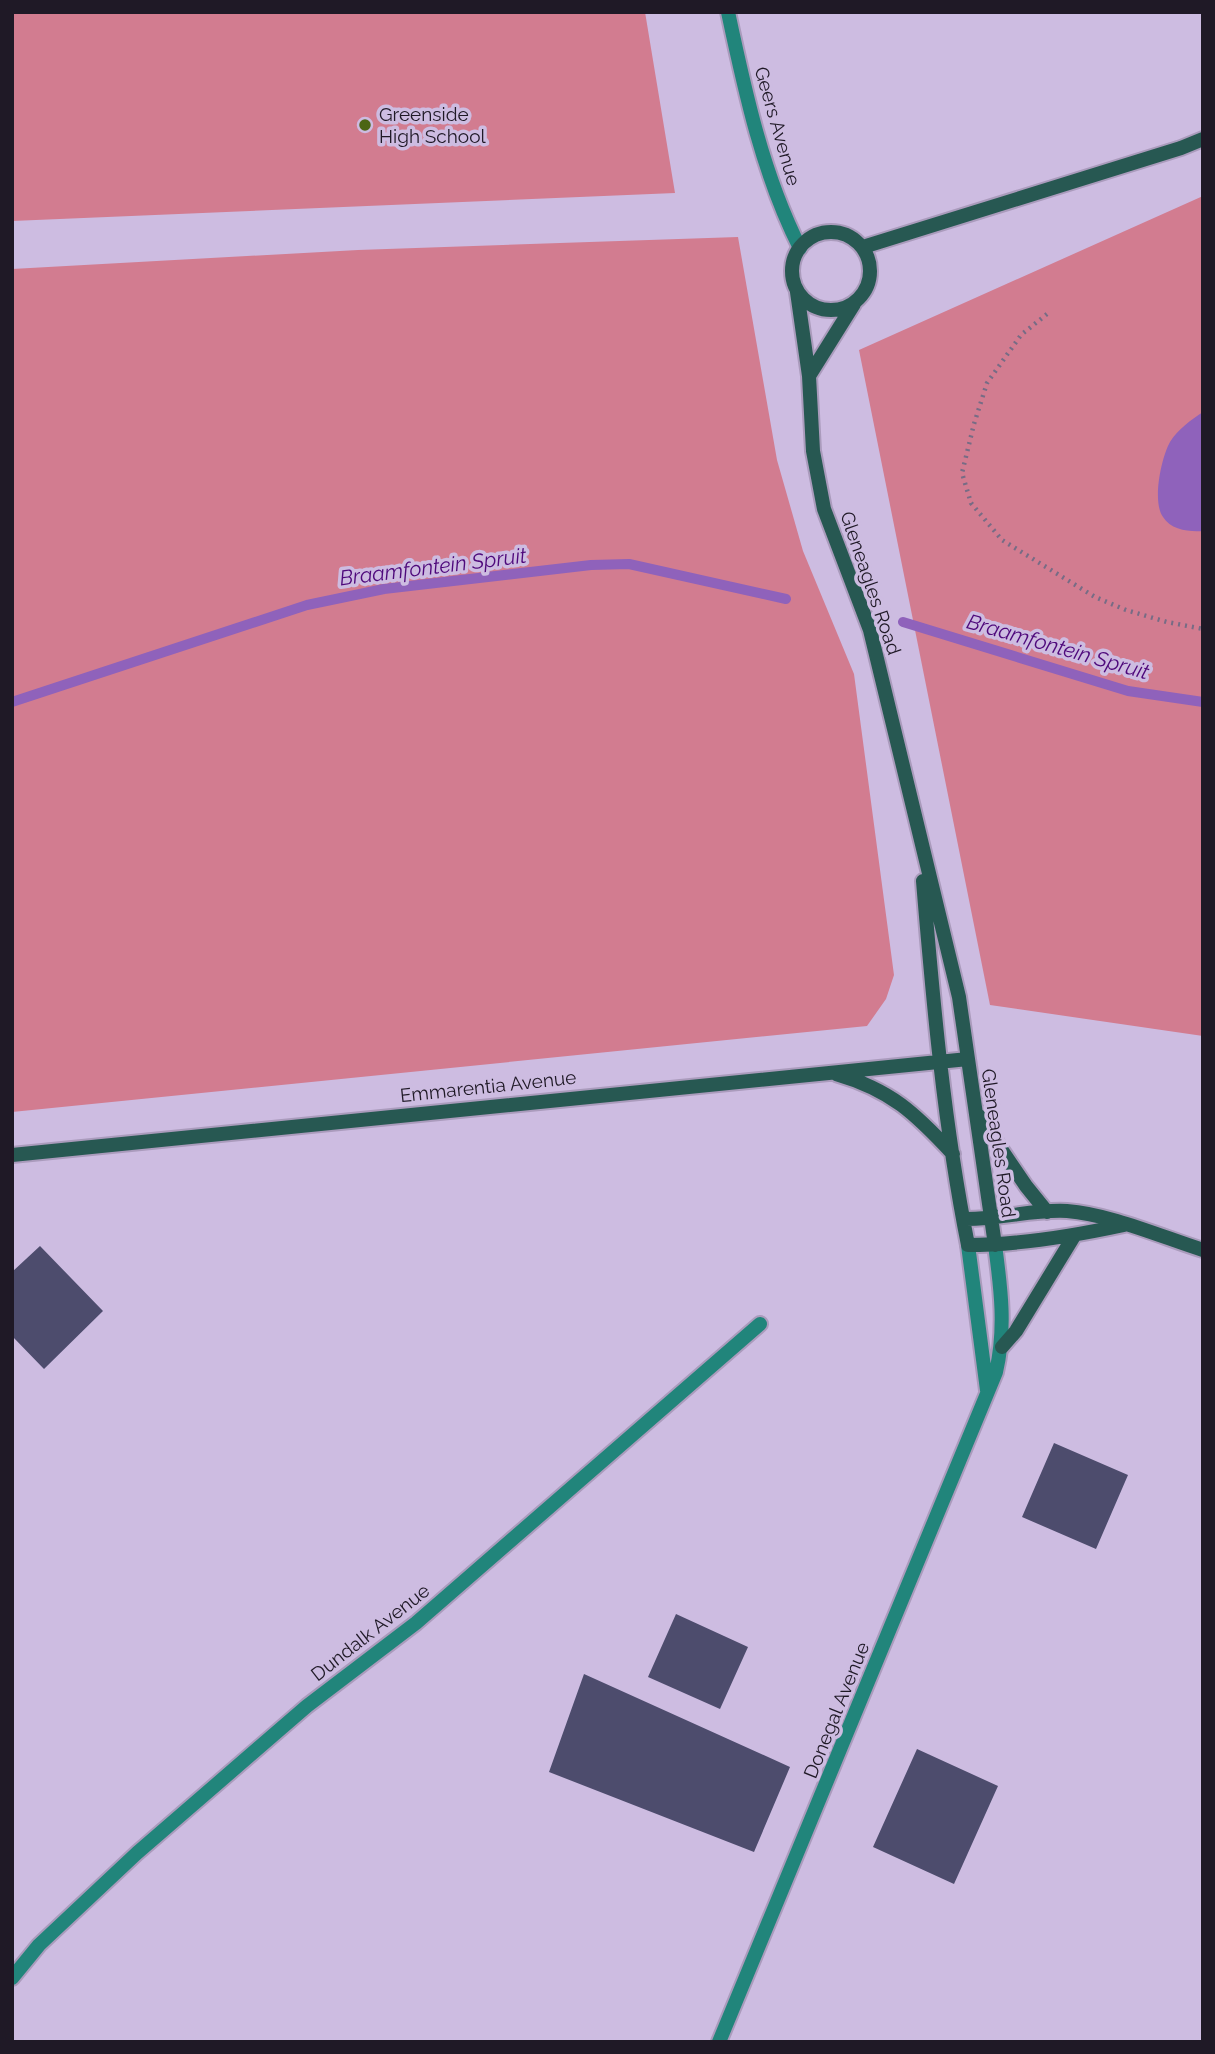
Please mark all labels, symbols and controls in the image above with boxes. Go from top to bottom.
street label: Geers Avenue [751,64,805,188]
place label: Greenside High School [379,103,486,147]
marker: Greenside High School [357,117,373,133]
street label: Gleneagles Road [836,508,906,658]
water label: Braamfontein Spruit [338,543,528,590]
water label: Braamfontein Spruit [964,609,1152,685]
street label: Emmarentia Avenue [399,1066,577,1106]
street label: Gleneagles Road [978,1067,1020,1219]
street label: Dundalk Avenue [306,1579,434,1685]
street label: Donegal Avenue [799,1639,873,1781]

